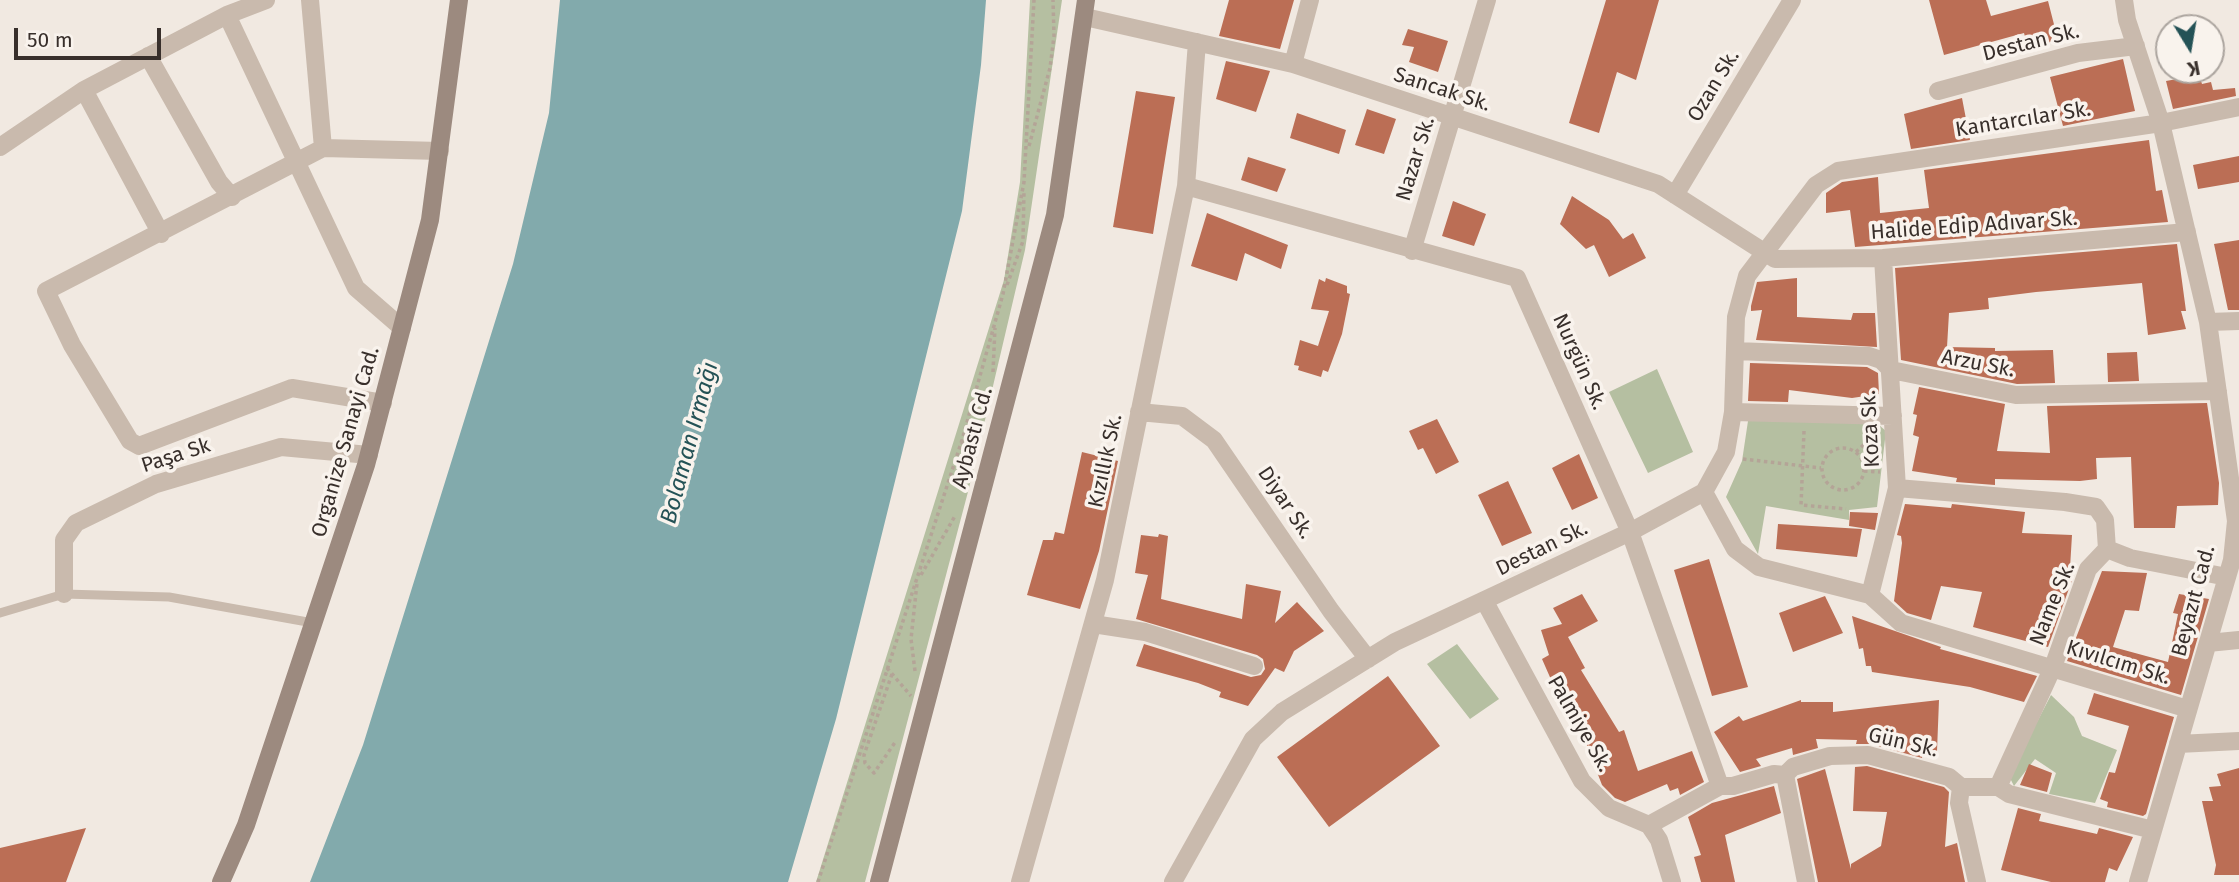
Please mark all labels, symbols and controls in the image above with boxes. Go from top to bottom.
scale bar [18,14,164,58]
north arrow [2155,14,2225,84]
street label: Destan Sk. [1980,19,2082,67]
text: 50 m [27,27,73,53]
street label: Ozan Sk. [1683,45,1745,127]
text: K [2186,56,2202,81]
street label: Sancak Sk. [1391,63,1493,117]
street label: Kantarcılar Sk. [1954,97,2092,143]
street label: Nazar Sk. [1391,114,1441,204]
street label: Halide Edip Adıvar Sk. [1870,206,2078,246]
street label: Nurgün Sk. [1547,310,1611,414]
street label: Organize Sanayi Cad. [307,344,385,540]
street label: Arzu Sk. [1939,345,2017,383]
water label: Bolaman Irmağı [655,359,725,527]
street label: Aybastı Cd. [947,385,999,491]
street label: Koza Sk. [1856,390,1886,468]
street label: Kızıllık Sk. [1084,412,1128,510]
street label: Paşa Sk [138,433,214,479]
street label: Diyar Sk. [1252,462,1318,544]
street label: Destan Sk. [1492,516,1592,582]
street label: Beyazıt Cad. [2167,543,2221,659]
street label: Name Sk. [2025,558,2081,650]
street label: Kıvılcım Sk. [2063,635,2173,691]
street label: Palmiye Sk. [1541,671,1617,777]
street label: Gün Sk. [1866,723,1940,763]

